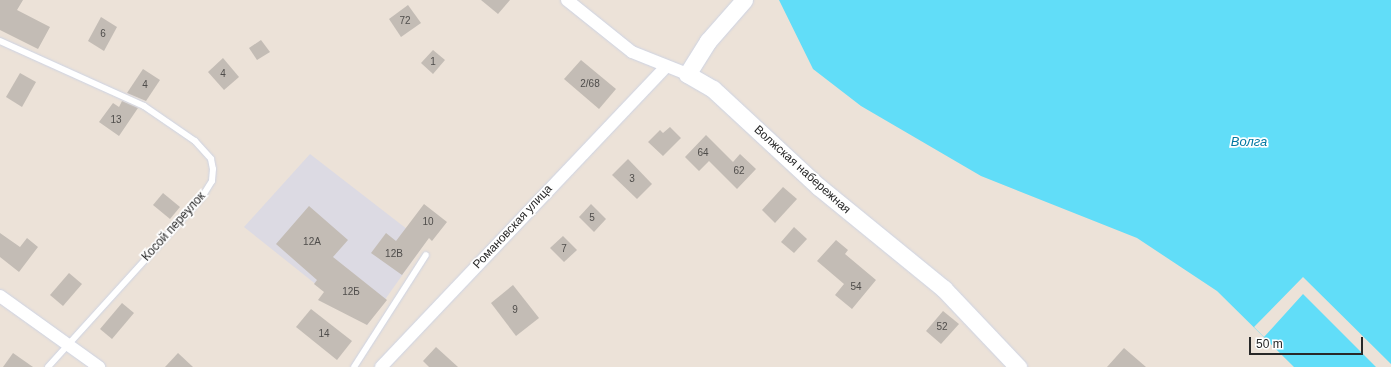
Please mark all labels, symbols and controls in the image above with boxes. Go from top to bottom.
house number: 72 [399,15,411,27]
house number: 6 [100,28,106,40]
house number: 1 [430,56,436,68]
house number: 4 [220,68,226,80]
house number: 2/68 [580,78,600,90]
house number: 4 [142,79,148,91]
house number: 13 [110,114,122,126]
street label: Волжская набережная [751,123,853,217]
water label: Волга [1231,134,1267,150]
house number: 64 [697,147,709,159]
house number: 62 [733,165,745,177]
house number: 3 [629,173,635,185]
street label: Романовская улица [470,182,556,272]
street label: Косой переулок [139,190,209,264]
house number: 5 [589,212,595,224]
house number: 10 [422,216,434,228]
house number: 12А [303,236,321,248]
house number: 7 [561,243,567,255]
house number: 12В [385,248,403,260]
house number: 54 [850,281,862,293]
house number: 12Б [342,286,360,298]
house number: 9 [512,304,518,316]
house number: 52 [936,321,948,333]
house number: 14 [318,328,330,340]
scale bar [1251,329,1365,355]
text: 50 m [1256,337,1283,351]

